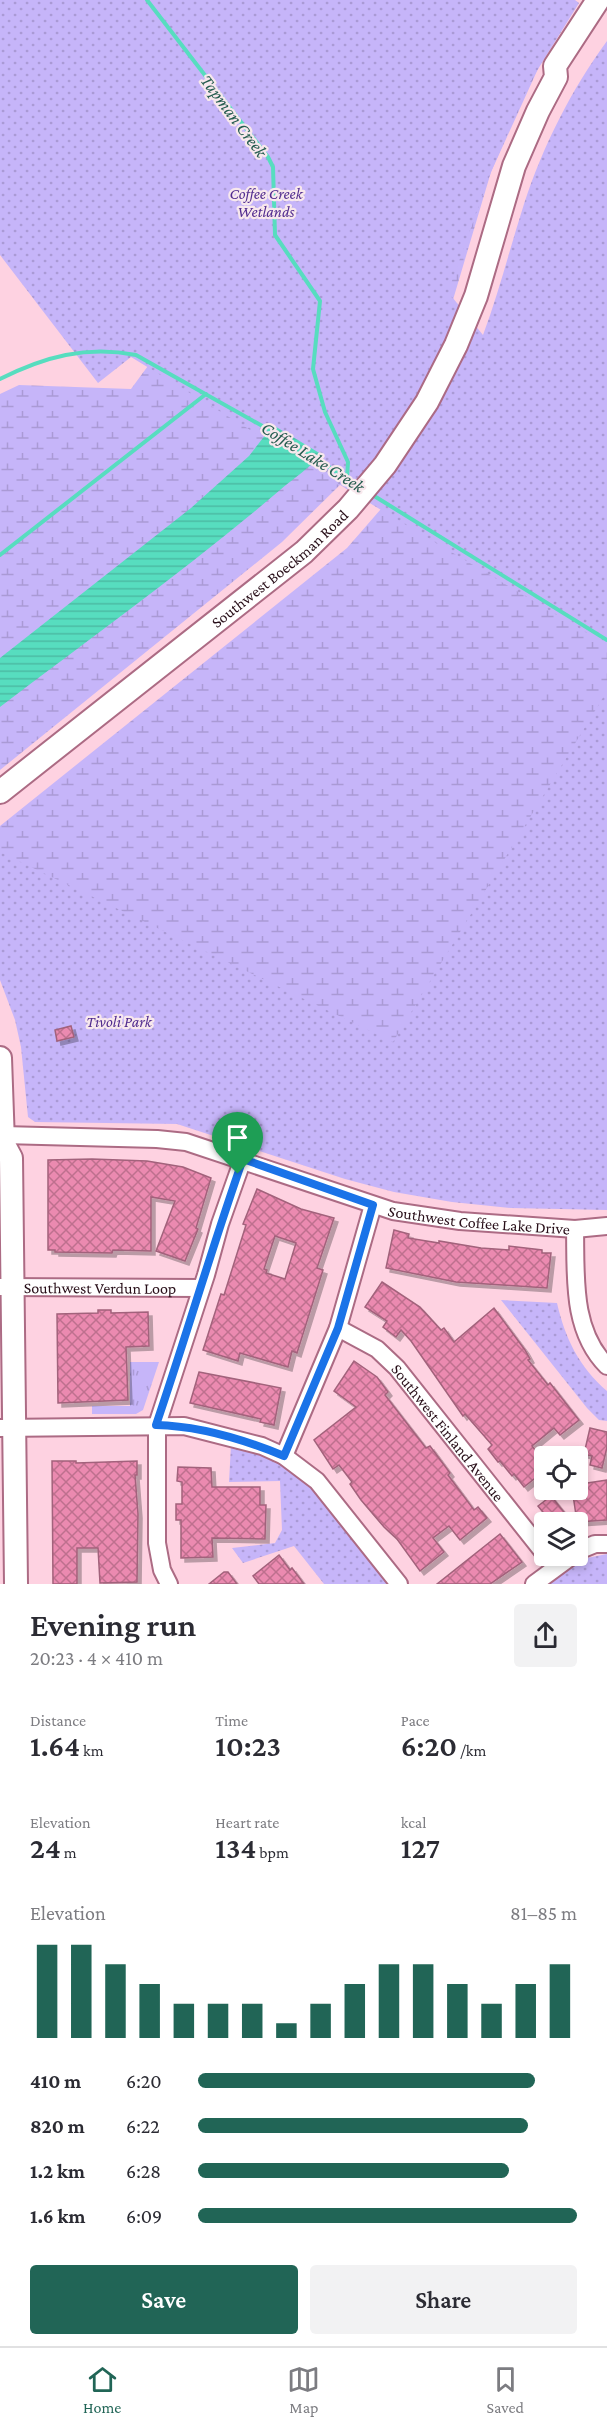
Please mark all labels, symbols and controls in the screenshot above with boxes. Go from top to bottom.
water label: Tapman Creek [196,71,272,162]
park label: Coffee Creek Wetlands [229,185,304,220]
water label: Coffee Lake Creek [258,417,369,497]
street label: Southwest Boeckman Road [208,505,351,631]
park label: Tivoli Park [86,1013,153,1030]
pin [212,1112,263,1174]
icon: arrive [221,1121,254,1154]
street label: Southwest Coffee Lake Drive [386,1201,570,1237]
street label: Southwest Verdun Loop [24,1279,176,1297]
street label: Southwest Finland Avenue [388,1360,508,1504]
map controls [534,1446,588,1566]
button: locate [534,1446,588,1500]
button: layers [534,1512,588,1566]
button: share [514,1604,577,1667]
text: Evening run [30,1606,196,1643]
text: 20:23 · 4 × 410 m [30,1647,163,1669]
text: Distance [30,1712,86,1729]
text: Time [215,1712,248,1729]
text: Pace [401,1712,429,1729]
text: 1.64 [30,1729,80,1762]
text: 10:23 [215,1729,281,1762]
text: 6:20 [401,1729,457,1762]
text: km [80,1742,104,1759]
text: /km [457,1742,486,1759]
text: Elevation [30,1814,91,1831]
text: Heart rate [215,1814,279,1831]
text: kcal [401,1814,426,1831]
text: 24 [30,1831,61,1864]
text: 134 [215,1831,256,1864]
text: 127 [401,1831,440,1864]
text: m [61,1844,77,1861]
text: bpm [256,1844,289,1861]
text: Elevation [30,1902,106,1924]
text: 81–85 m [510,1902,577,1924]
text: 410 m [30,2070,81,2092]
text: 6:20 [126,2070,162,2092]
text: 820 m [30,2115,85,2137]
text: 6:22 [126,2115,160,2137]
text: 1.2 km [30,2160,85,2182]
text: 6:28 [126,2160,161,2182]
text: 1.6 km [30,2205,85,2227]
text: 6:09 [126,2205,162,2227]
button: Save [30,2265,298,2334]
button: Share [310,2265,577,2334]
tab: Home [83,2363,121,2416]
tab: Map [287,2363,320,2416]
tab: Saved [486,2363,524,2416]

